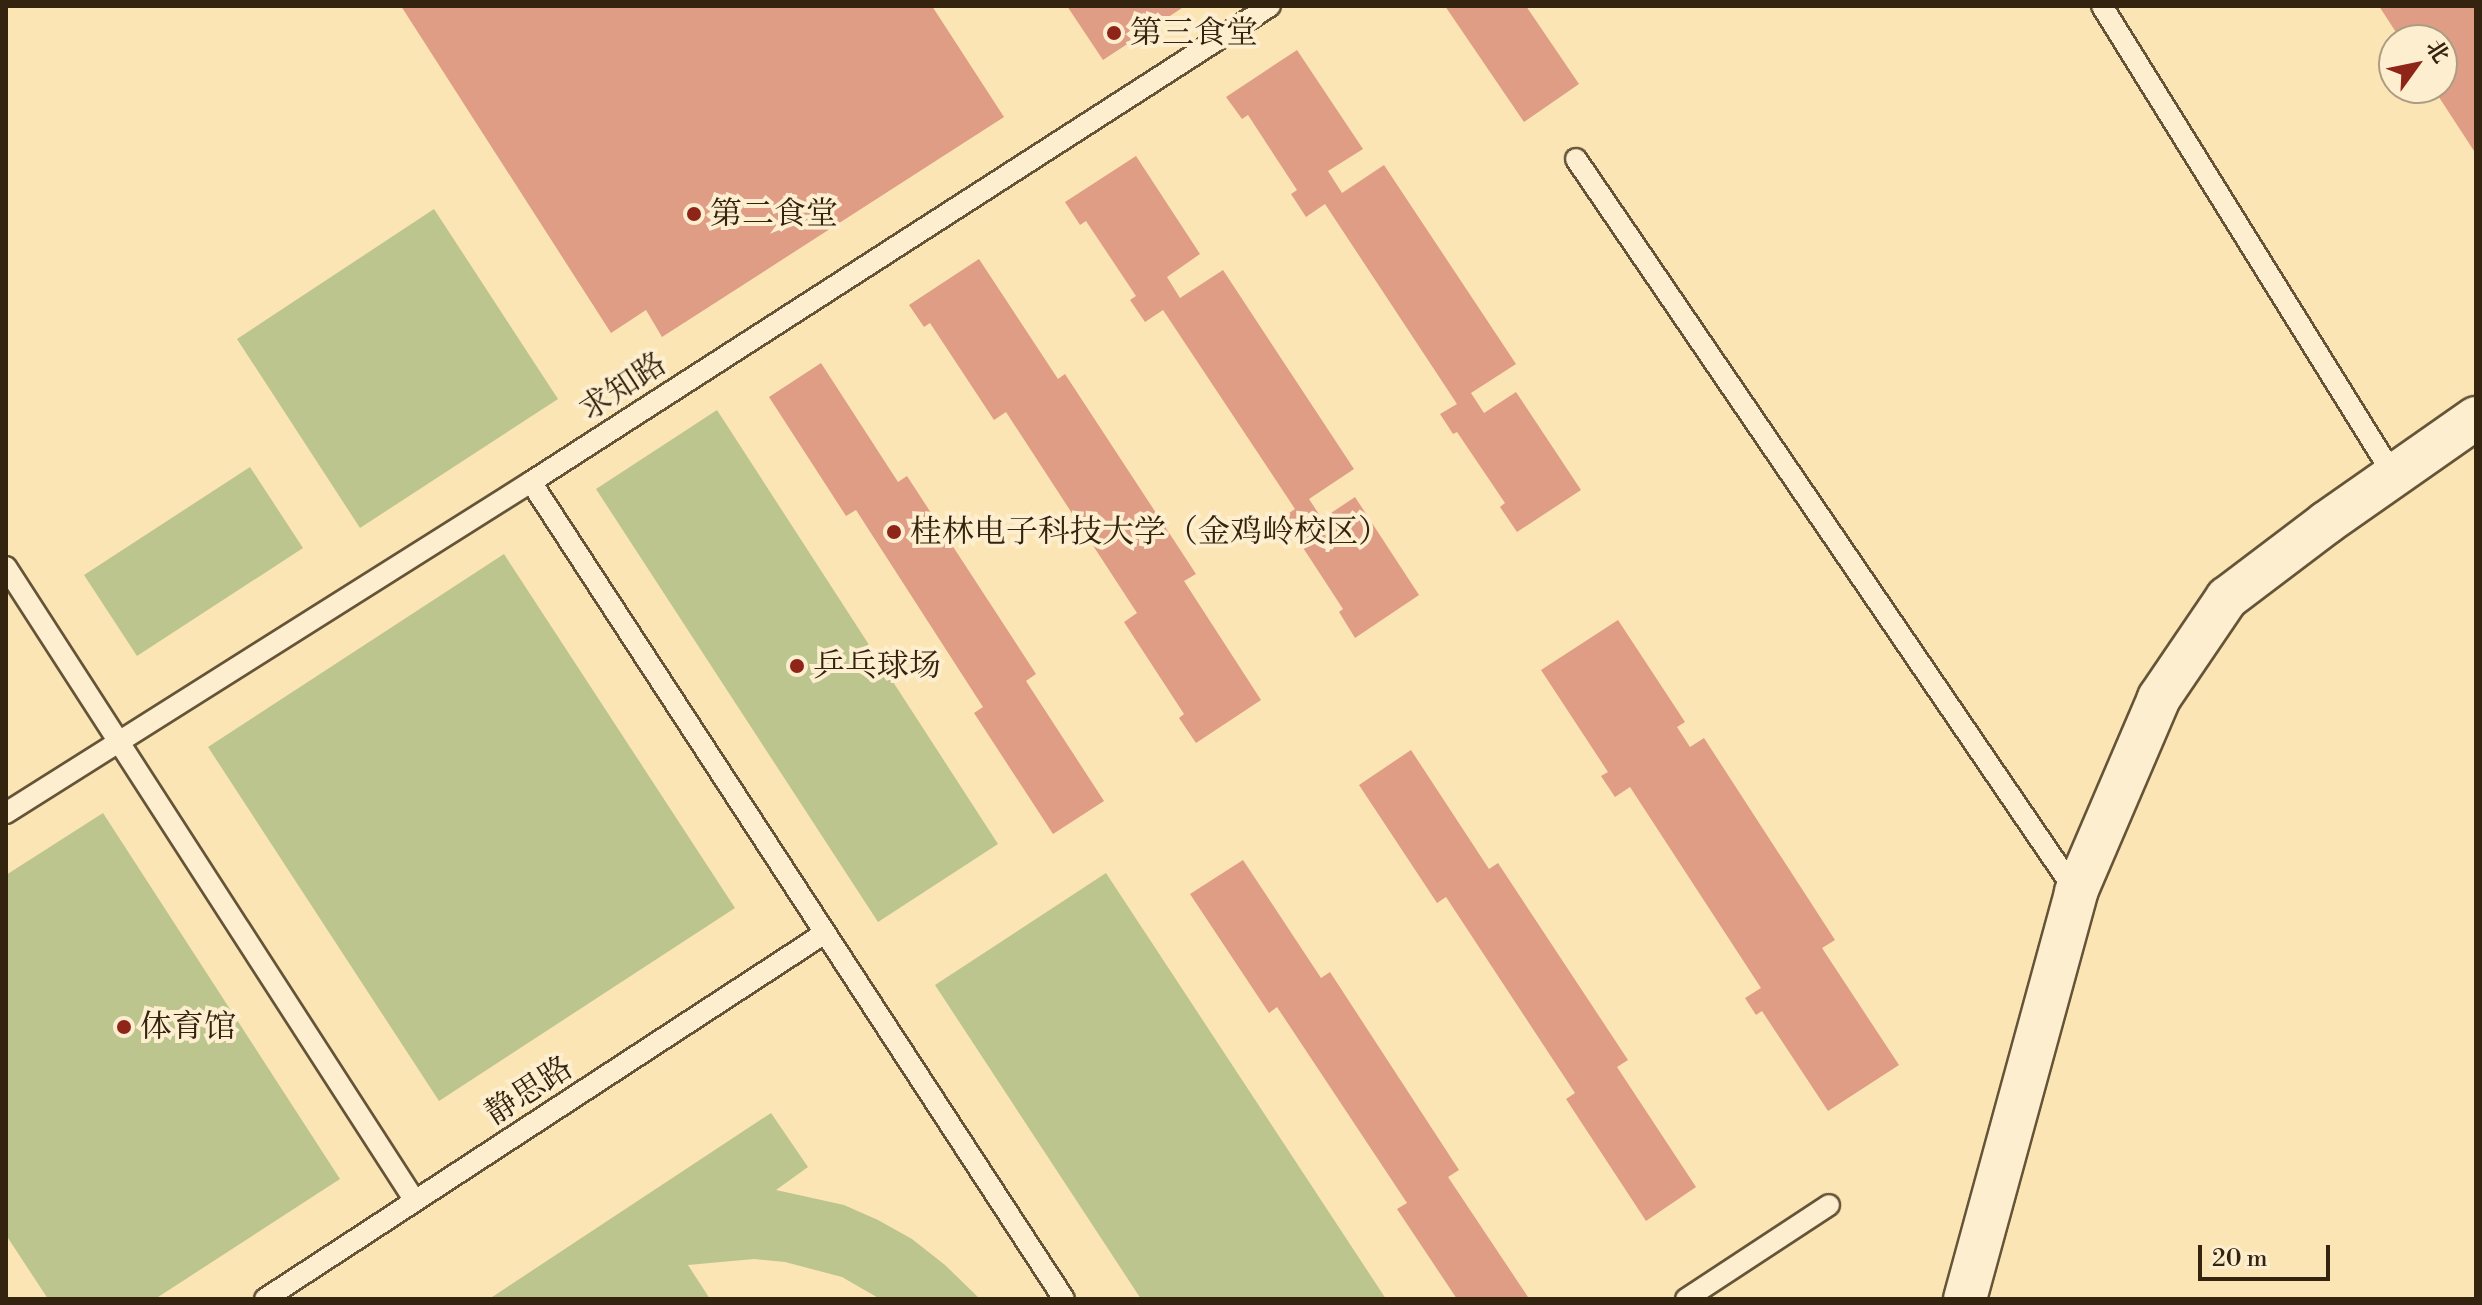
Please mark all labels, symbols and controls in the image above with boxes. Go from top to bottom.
place label: 第三食堂 [1130,14,1258,52]
marker: 第三食堂 [1105,24,1123,42]
north arrow [2378,24,2458,104]
text: 北 [2420,35,2454,68]
place label: 第二食堂 [710,195,838,233]
marker: 第二食堂 [685,205,703,223]
street label: 求知路 [572,345,674,429]
place label: 桂林电子科技大学（金鸡岭校区） [910,513,1390,551]
marker: 桂林电子科技大学（金鸡岭校区） [885,523,903,541]
place label: 乒乓球场 [813,647,941,685]
marker: 乒乓球场 [788,657,806,675]
place label: 体育馆 [140,1008,236,1046]
marker: 体育馆 [115,1018,133,1036]
street label: 静思路 [478,1049,580,1133]
scale bar [2202,1229,2334,1279]
text: 20 m [2212,1244,2268,1274]

